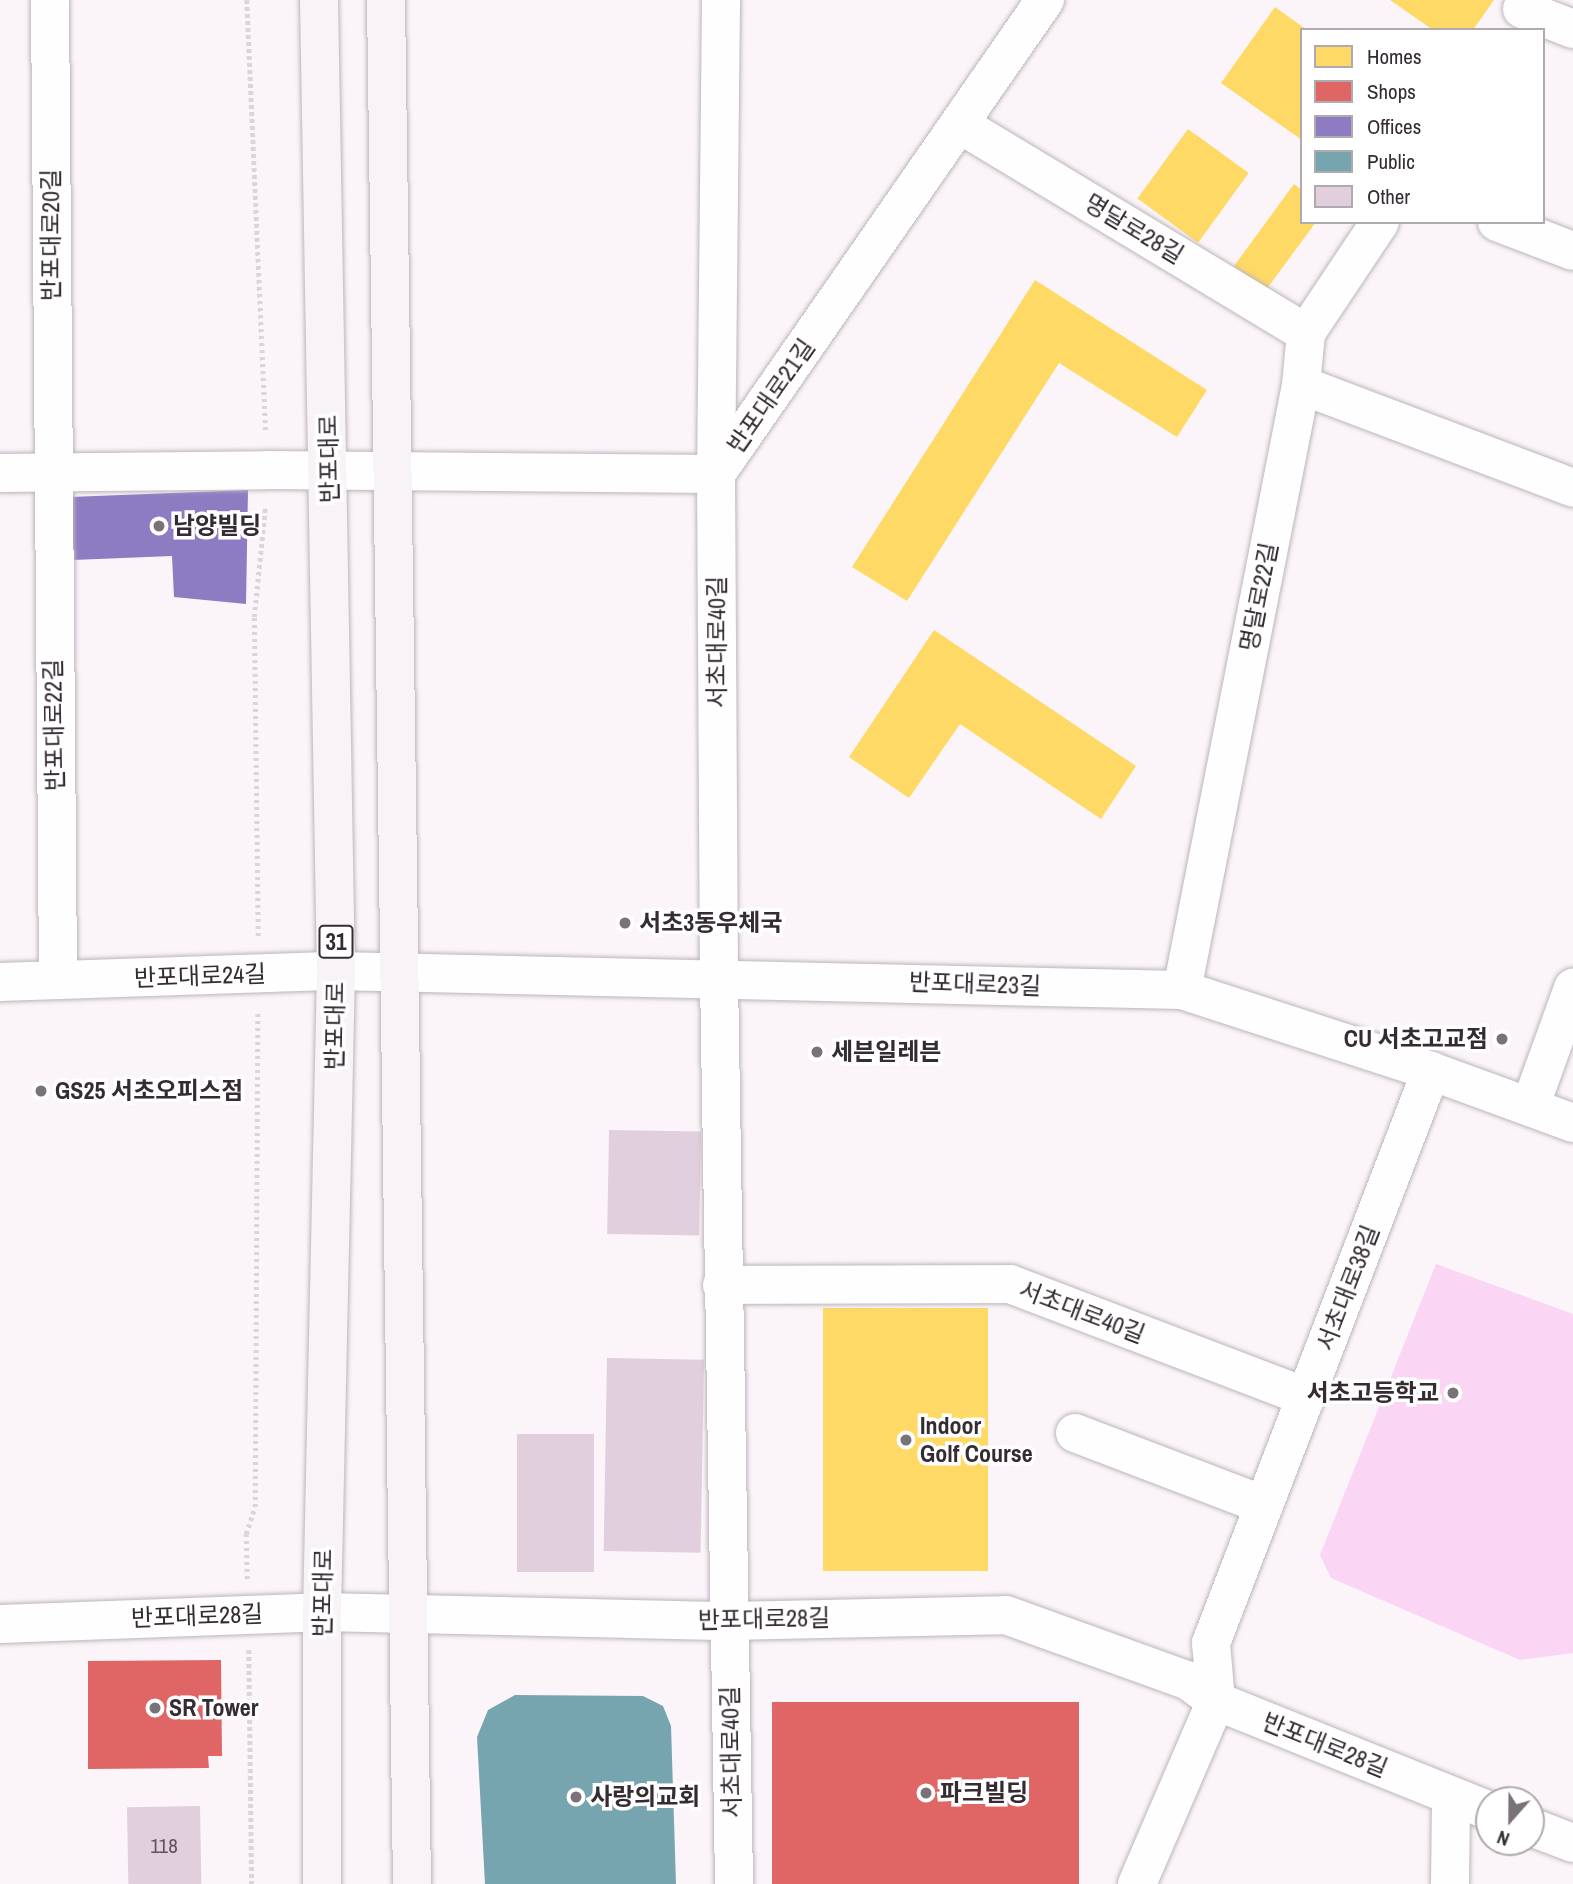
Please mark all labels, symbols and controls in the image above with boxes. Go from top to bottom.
legend [1300,28,1545,224]
text: Homes [1367,42,1422,71]
text: Shops [1367,77,1416,106]
text: Offices [1367,112,1421,141]
text: Public [1367,147,1415,176]
street label: 반포대로20길 [37,169,65,301]
text: Other [1367,182,1410,211]
street label: 명달로28길 [1079,188,1189,270]
street label: 반포대로21길 [721,334,821,458]
street label: 반포대로 [314,415,344,503]
place label: 남양빌딩 [173,512,261,540]
marker: 남양빌딩 [151,518,167,534]
street label: 명달로22길 [1234,540,1284,654]
street label: 서초대로40길 [703,576,731,708]
street label: 반포대로22길 [38,659,70,791]
place label: 서초3동우체국 [639,909,782,937]
marker: 서초3동우체국 [617,915,633,931]
road number: 31 [318,923,354,962]
street label: 반포대로24길 [133,959,267,993]
street label: 반포대로23길 [908,967,1042,1001]
street label: 반포대로 [320,982,350,1070]
place label: CU 서초고교점 [1344,1025,1488,1053]
marker: CU 서초고교점 [1494,1031,1510,1047]
place label: 세븐일레븐 [831,1038,941,1066]
marker: 세븐일레븐 [809,1044,825,1060]
place label: GS25 서초오피스점 [55,1077,243,1105]
marker: GS25 서초오피스점 [33,1083,49,1099]
street label: 서초대로38길 [1311,1221,1385,1355]
street label: 서초대로40길 [1015,1275,1149,1349]
place label: 서초고등학교 [1307,1379,1439,1407]
marker: 서초고등학교 [1445,1385,1461,1401]
place label: Indoor Golf Course [920,1412,1033,1468]
marker: Indoor Golf Course [898,1432,914,1448]
street label: 반포대로 [308,1549,338,1637]
street label: 반포대로28길 [130,1599,264,1633]
street label: 반포대로28길 [698,1603,830,1635]
street label: 서초대로40길 [715,1686,747,1818]
place label: SR Tower [169,1694,258,1722]
marker: SR Tower [147,1700,163,1716]
street label: 반포대로28길 [1258,1707,1392,1783]
place label: 파크빌딩 [940,1779,1028,1807]
place label: 사랑의교회 [590,1783,700,1811]
marker: 파크빌딩 [918,1785,934,1801]
north arrow [1475,1786,1545,1856]
marker: 사랑의교회 [568,1789,584,1805]
text: N [1493,1825,1513,1853]
house number: 118 [150,1833,178,1859]

